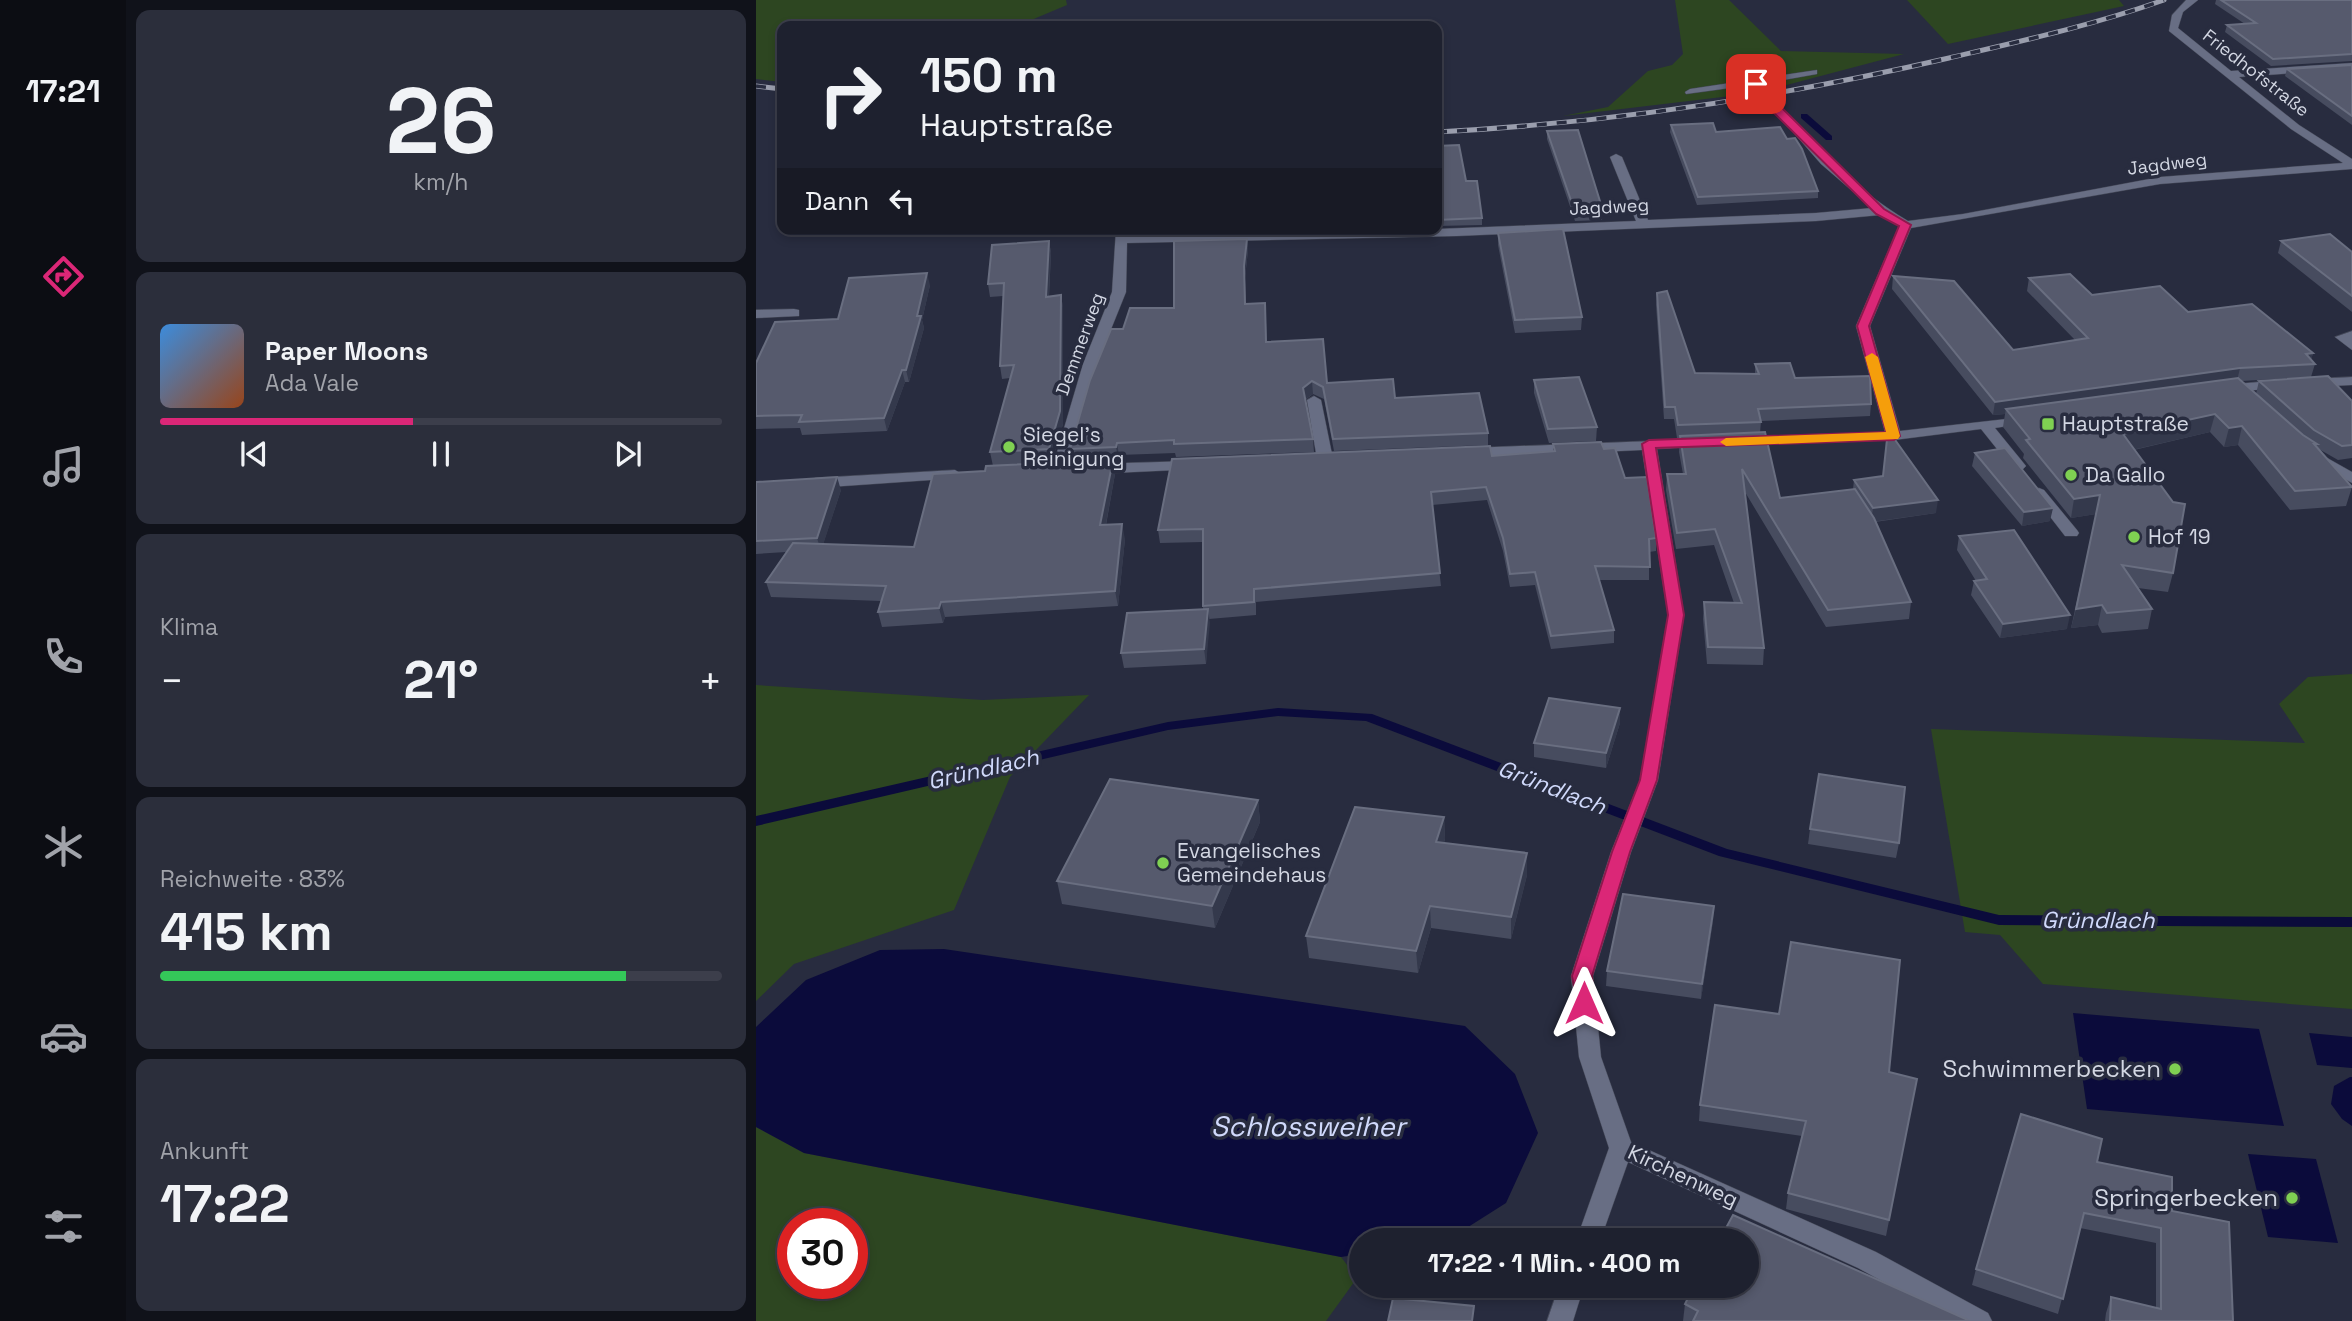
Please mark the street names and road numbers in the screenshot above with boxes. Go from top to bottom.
street label: Friedhofstraße [2198,24,2314,121]
street label: Jagdweg [2126,147,2208,180]
street label: Jagdweg [1568,193,1649,220]
street label: Demmerweg [1050,289,1109,398]
street label: Kirchenweg [1624,1138,1743,1213]

